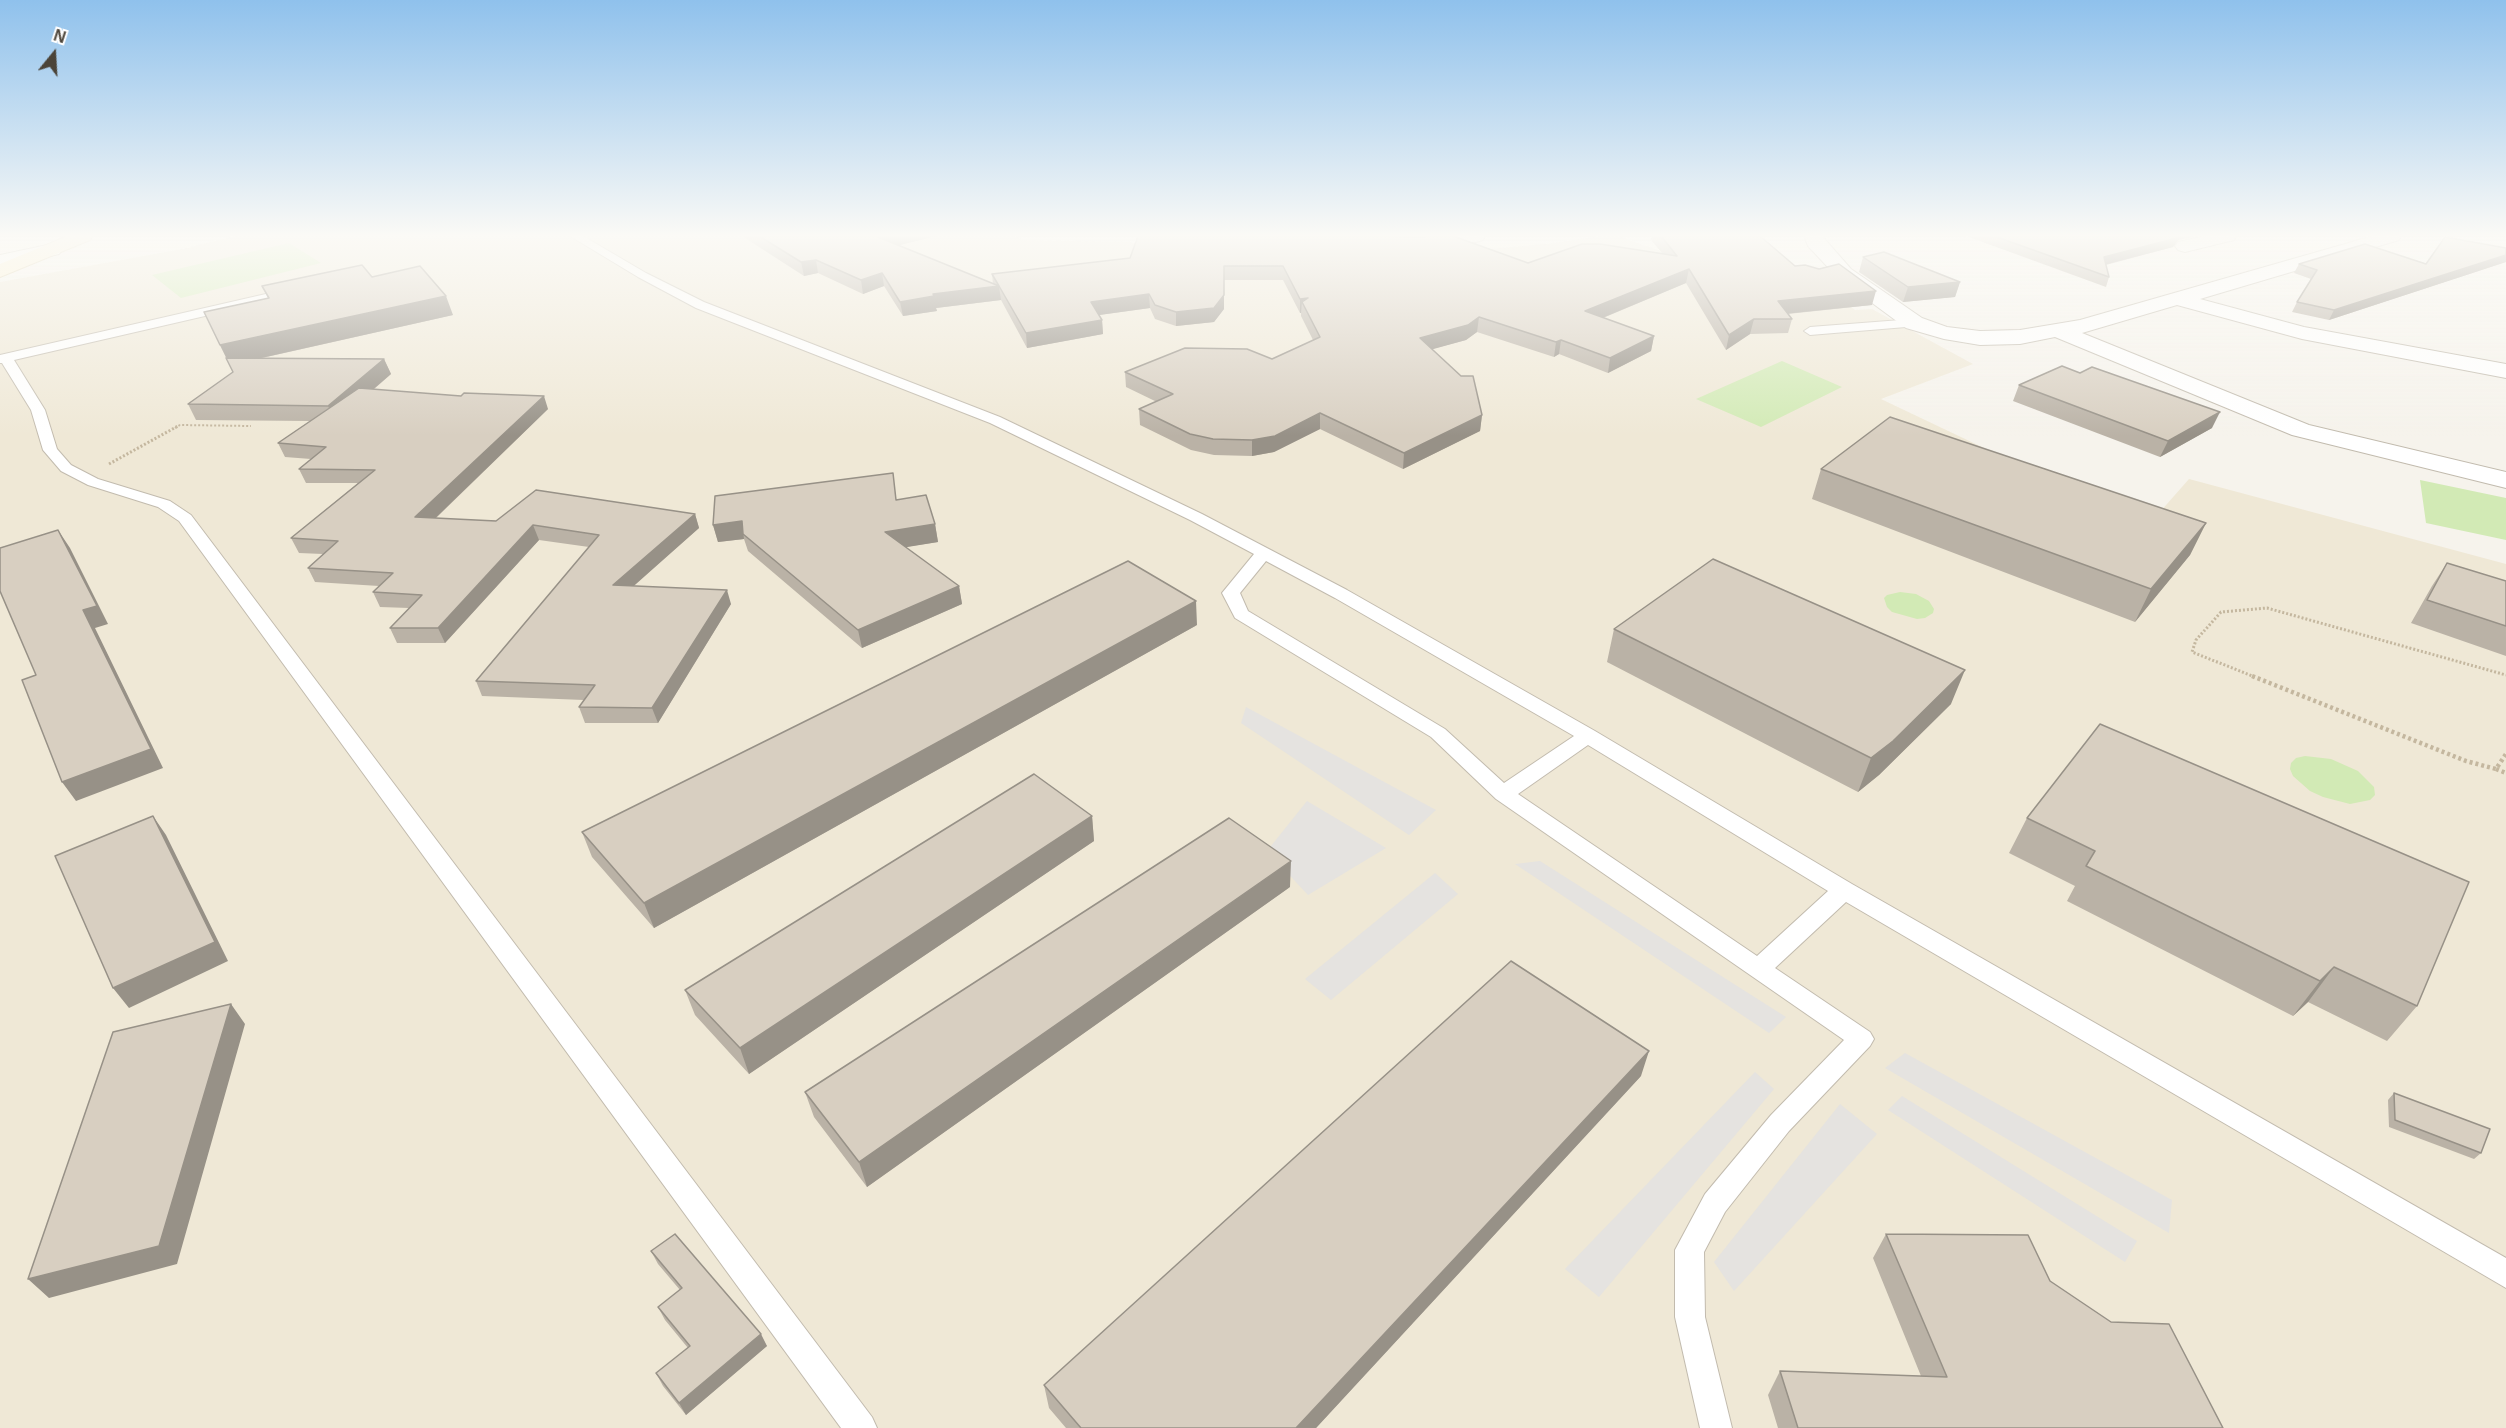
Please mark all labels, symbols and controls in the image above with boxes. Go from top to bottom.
north arrow [24,24,84,84]
text: N [52,27,68,46]

